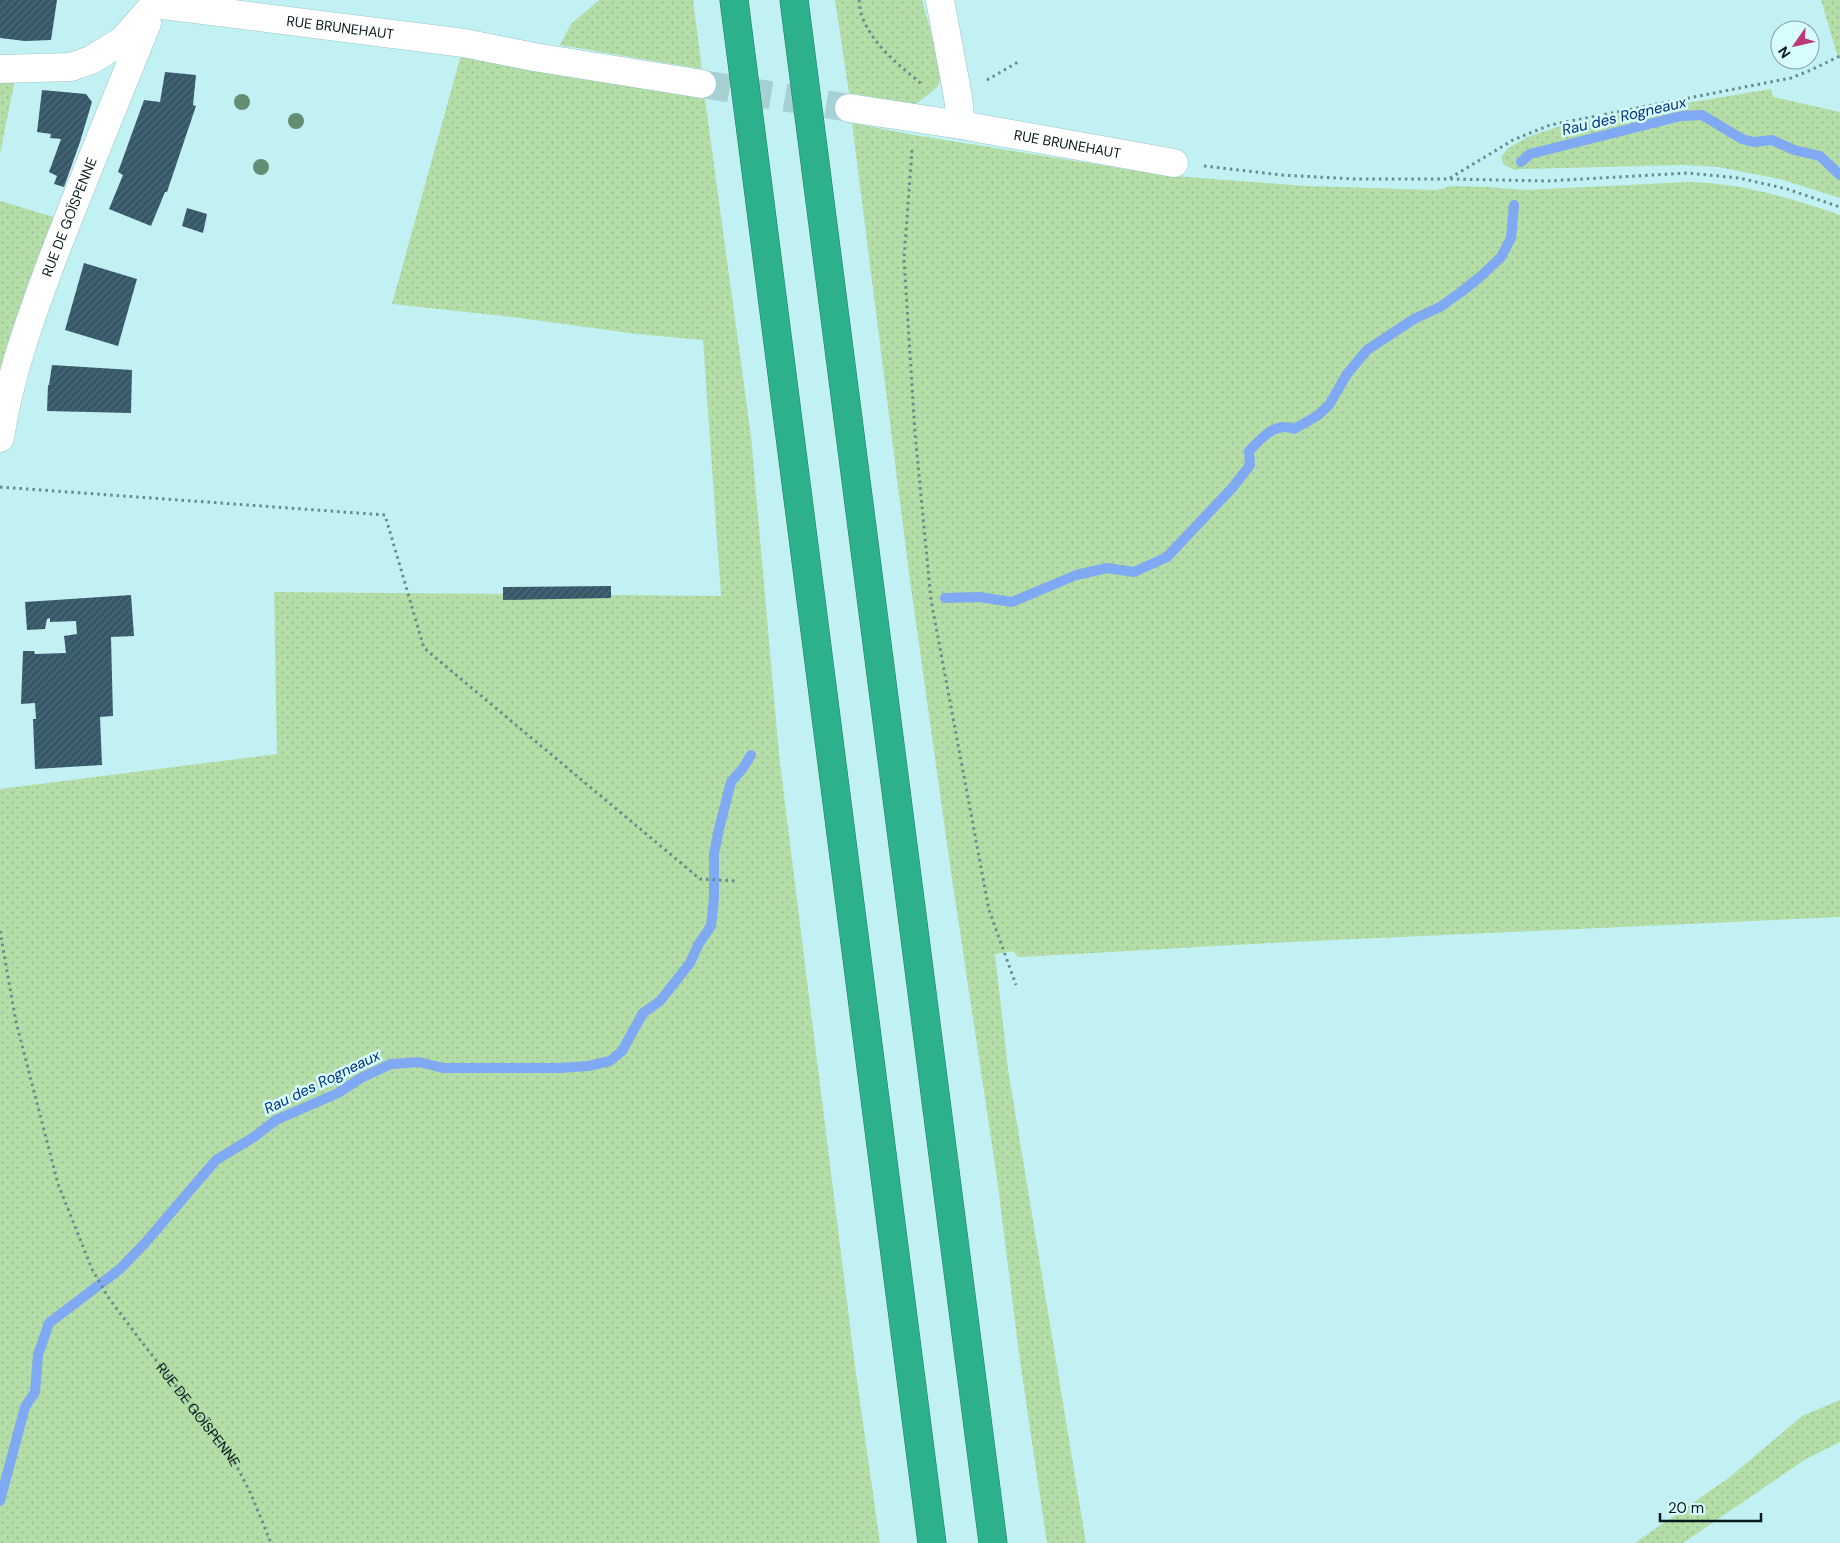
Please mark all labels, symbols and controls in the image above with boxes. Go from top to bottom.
street label: RUE BRUNEHAUT [286,12,395,43]
north arrow [1770,20,1820,70]
text: N [1774,43,1795,62]
water label: Rau des Rogneaux [1560,92,1689,140]
street label: RUE BRUNEHAUT [1013,126,1122,162]
street label: RUE DE GOÏSPENNE [38,155,101,279]
water label: Rau des Rogneaux [261,1045,384,1119]
street label: RUE DE GOÏSPENNE [152,1359,244,1470]
scale bar [1660,1490,1761,1522]
text: 20 m [1668,1498,1704,1518]

